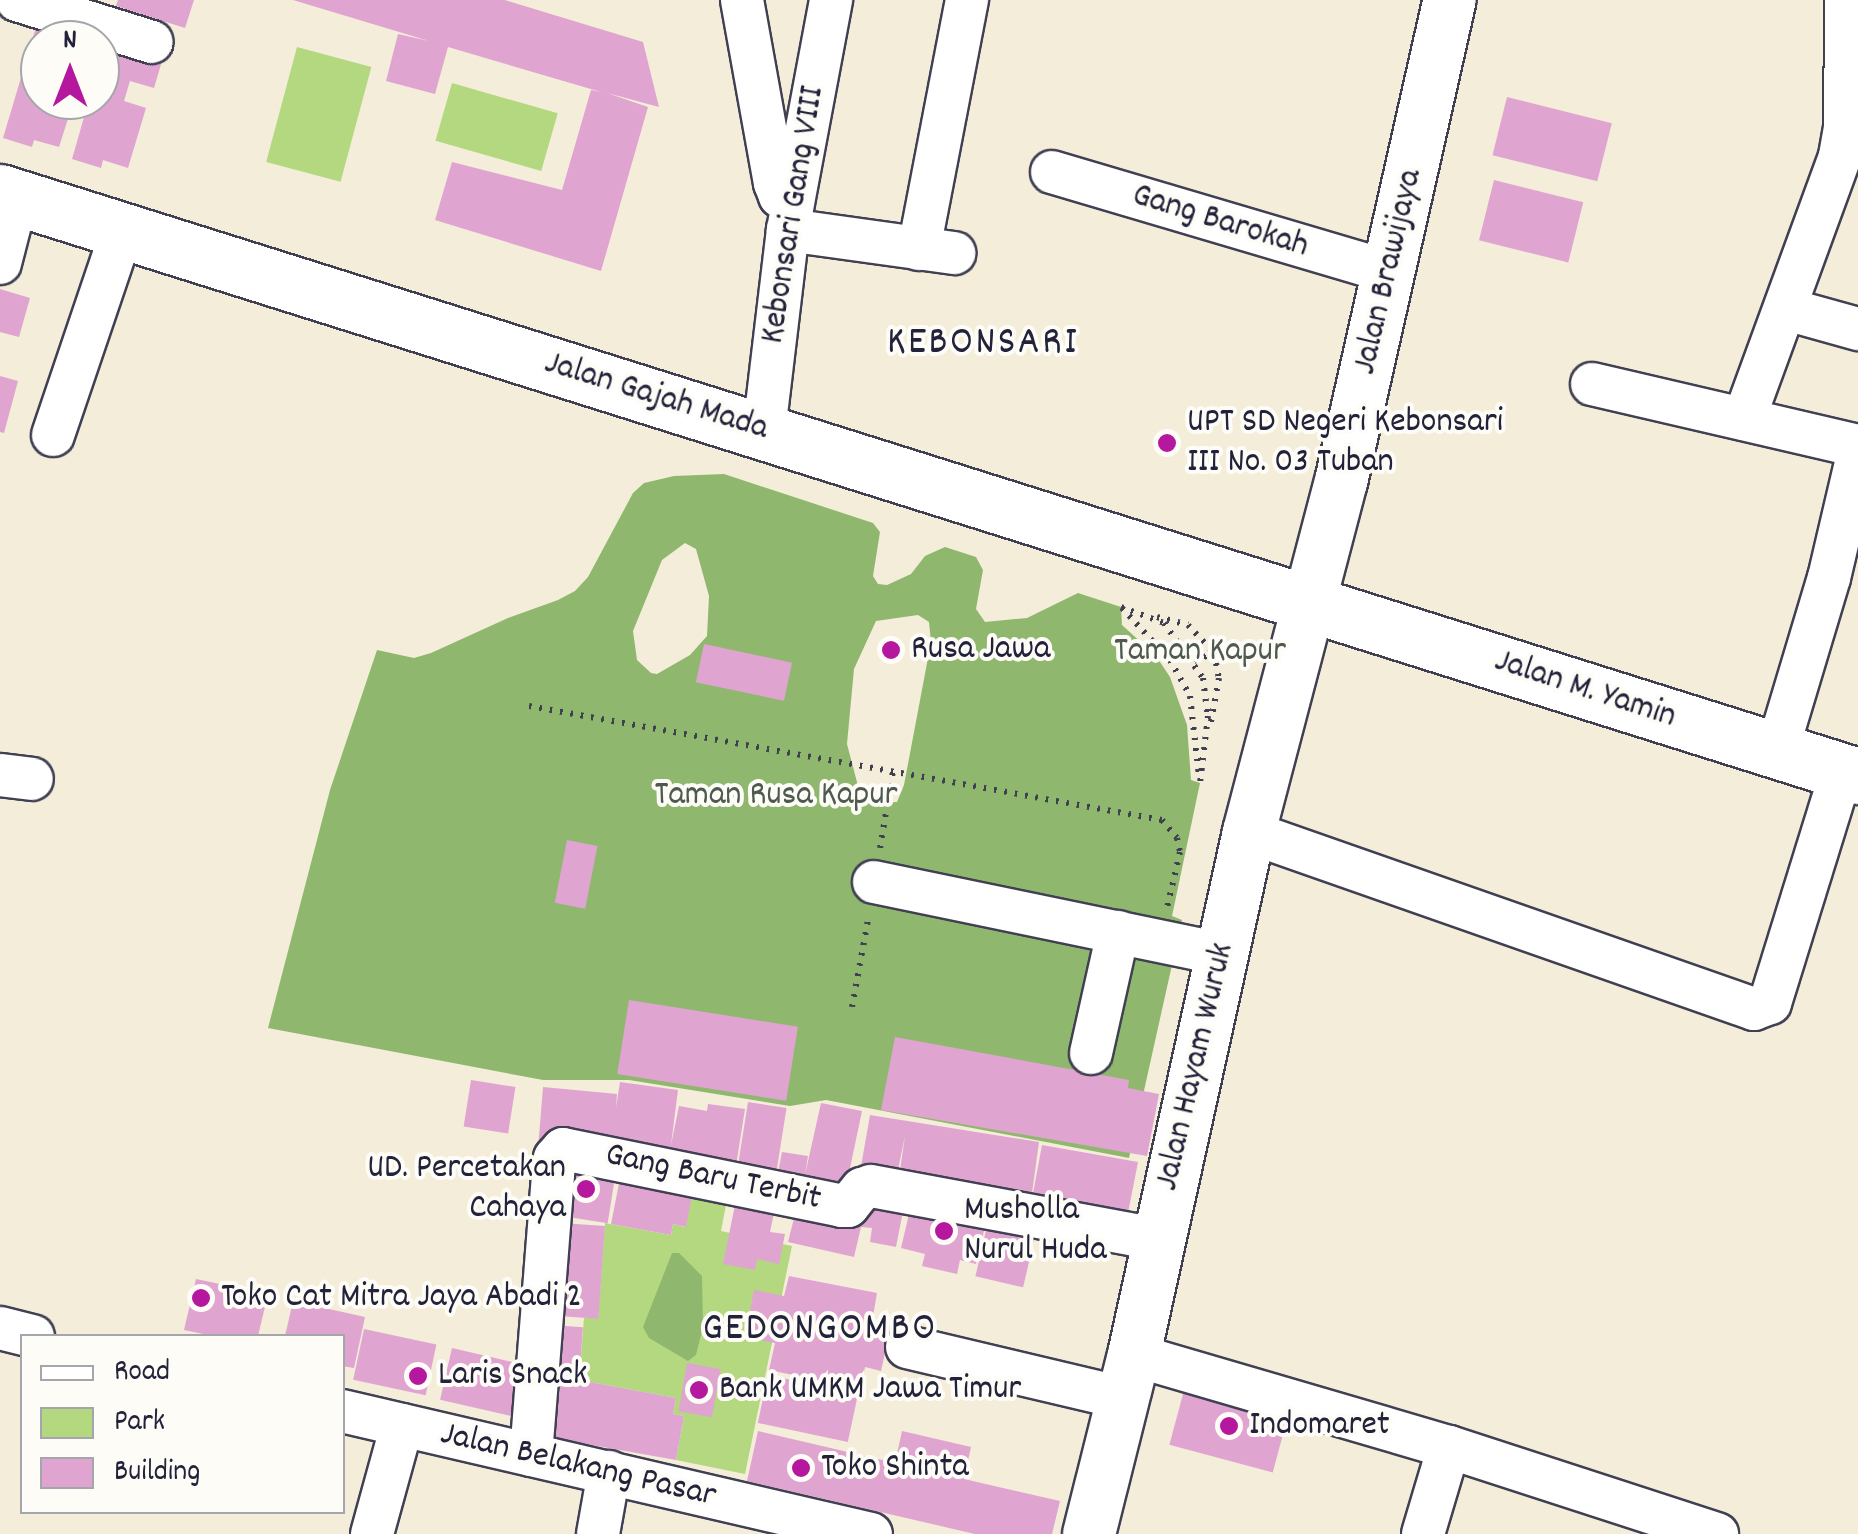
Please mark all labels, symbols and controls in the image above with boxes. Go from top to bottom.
north arrow [20,20,120,120]
text: N [63,22,77,62]
street label: Kebonsari Gang VIII [753,83,835,347]
street label: Jalan Brawijaya [1345,165,1433,379]
street label: Gang Barokah [1127,175,1313,269]
district label: KEBONSARI [887,321,1079,369]
street label: Jalan Gajah Mada [539,343,773,451]
place label: UPT SD Negeri Kebonsari III No. 03 Tuban [1187,402,1503,484]
marker: UPT SD Negeri Kebonsari III No. 03 Tuban [1156,432,1178,454]
place label: Rusa Jawa [911,629,1050,671]
park label: Taman Kapur [1114,631,1286,673]
marker: Rusa Jawa [880,639,902,661]
street label: Jalan M. Yamin [1489,641,1681,739]
park label: Taman Rusa Kapur [654,775,898,817]
street label: Jalan Hayam Wuruk [1147,939,1245,1195]
street label: Gang Baru Terbit [601,1135,825,1221]
place label: UD. Percetakan Cahaya [367,1148,566,1230]
marker: UD. Percetakan Cahaya [575,1178,597,1200]
place label: Musholla Nurul Huda [964,1190,1107,1272]
marker: Musholla Nurul Huda [933,1220,955,1242]
place label: Toko Cat Mitra Jaya Abadi 2 [221,1277,582,1319]
marker: Toko Cat Mitra Jaya Abadi 2 [190,1287,212,1309]
district label: GEDONGOMBO [702,1307,938,1355]
legend [20,1334,345,1514]
text: Road [114,1352,170,1395]
place label: Laris Snack [438,1355,587,1397]
marker: Laris Snack [407,1365,429,1387]
place label: Bank UMKM Jawa Timur [719,1369,1021,1411]
marker: Bank UMKM Jawa Timur [688,1379,710,1401]
text: Park [114,1402,165,1445]
place label: Indomaret [1249,1405,1390,1447]
street label: Jalan Belakang Pasar [436,1414,720,1518]
marker: Indomaret [1218,1415,1240,1437]
place label: Toko Shinta [821,1447,969,1489]
text: Building [114,1452,200,1495]
marker: Toko Shinta [790,1457,812,1479]

